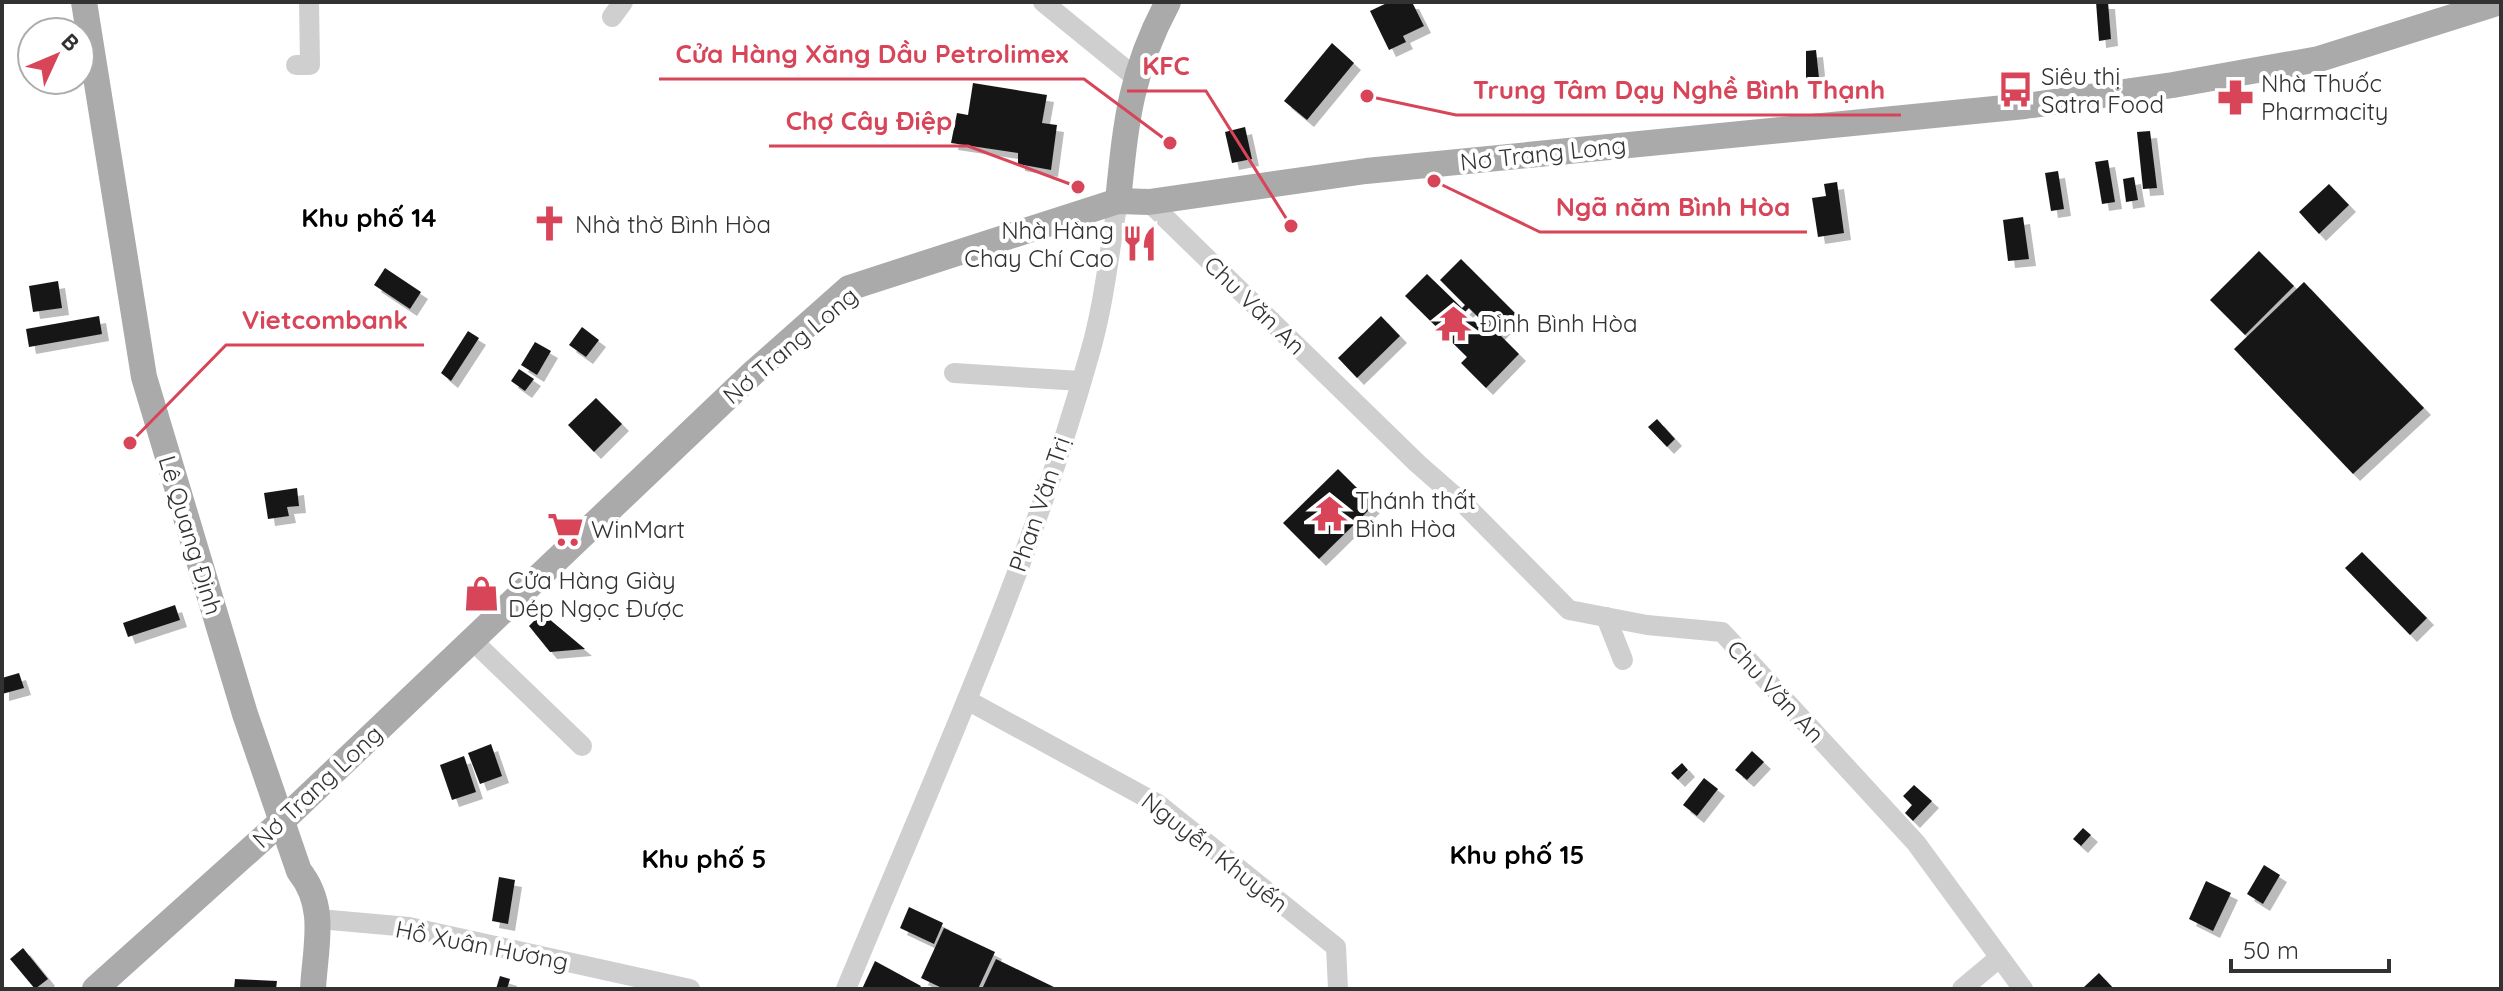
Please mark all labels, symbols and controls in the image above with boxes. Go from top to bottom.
north arrow [16,16,96,96]
text: B [55,27,85,57]
callout: Cửa Hàng Xăng Dầu Petrolimex [659,29,1084,79]
text: Cửa Hàng Xăng Dầu Petrolimex [676,37,1069,70]
callout: KFC [1127,41,1206,91]
text: KFC [1142,49,1190,82]
place label: Siêu thị Satra Food [2041,61,2164,119]
callout: Trung Tâm Dạy Nghề Bình Thạnh [1456,65,1901,115]
place label: Nhà Thuốc Pharmacity [2261,68,2389,126]
bus stop icon: Siêu thị Satra Food [1996,71,2034,109]
text: Trung Tâm Dạy Nghề Bình Thạnh [1473,73,1885,106]
pharmacy icon: Nhà Thuốc Pharmacity [2216,78,2254,116]
callout: Chợ Cây Điệp [769,96,968,146]
text: Chợ Cây Điệp [786,104,952,137]
street label: Nơ Trang Long [1459,129,1627,177]
callout: Ngã năm Bình Hòa [1540,182,1807,232]
text: Ngã năm Bình Hòa [1556,190,1790,223]
district label: Khu phố 14 [301,201,437,234]
church icon: Nhà thờ Bình Hòa [530,205,568,243]
place label: Nhà thờ Bình Hòa [575,209,771,239]
place label: Nhà Hàng Chay Chí Cao [964,215,1114,273]
restaurant icon: Nhà Hàng Chay Chí Cao [1121,225,1159,263]
street label: Chu Văn An [1198,249,1312,361]
street label: Nơ Trang Long [717,280,863,410]
callout: Vietcombank [226,295,424,345]
text: Vietcombank [242,303,408,336]
temple icon: Đình Bình Hòa [1435,304,1473,342]
place label: Đình Bình Hòa [1480,308,1638,338]
street label: Phan Văn Trị [1002,432,1076,576]
street label: Lê Quang Định [153,452,229,618]
place label: Thánh thất Bình Hòa [1355,485,1476,543]
temple icon: Thánh thất Bình Hòa [1310,495,1348,533]
supermarket icon: WinMart [546,510,584,548]
place label: WinMart [591,514,685,544]
place label: Cửa Hàng Giày Dép Ngọc Được [508,565,684,623]
shop icon: Cửa Hàng Giày Dép Ngọc Được [463,575,501,613]
street label: Chu Văn An [1721,633,1831,749]
street label: Nơ Trang Long [246,718,388,854]
street label: Nguyễn Khuyến [1136,785,1294,919]
district label: Khu phố 15 [1450,838,1584,871]
district label: Khu phố 5 [642,842,766,875]
street label: Hồ Xuân Hương [393,914,571,976]
scale bar [2231,923,2389,973]
text: 50 m [2243,935,2299,965]

